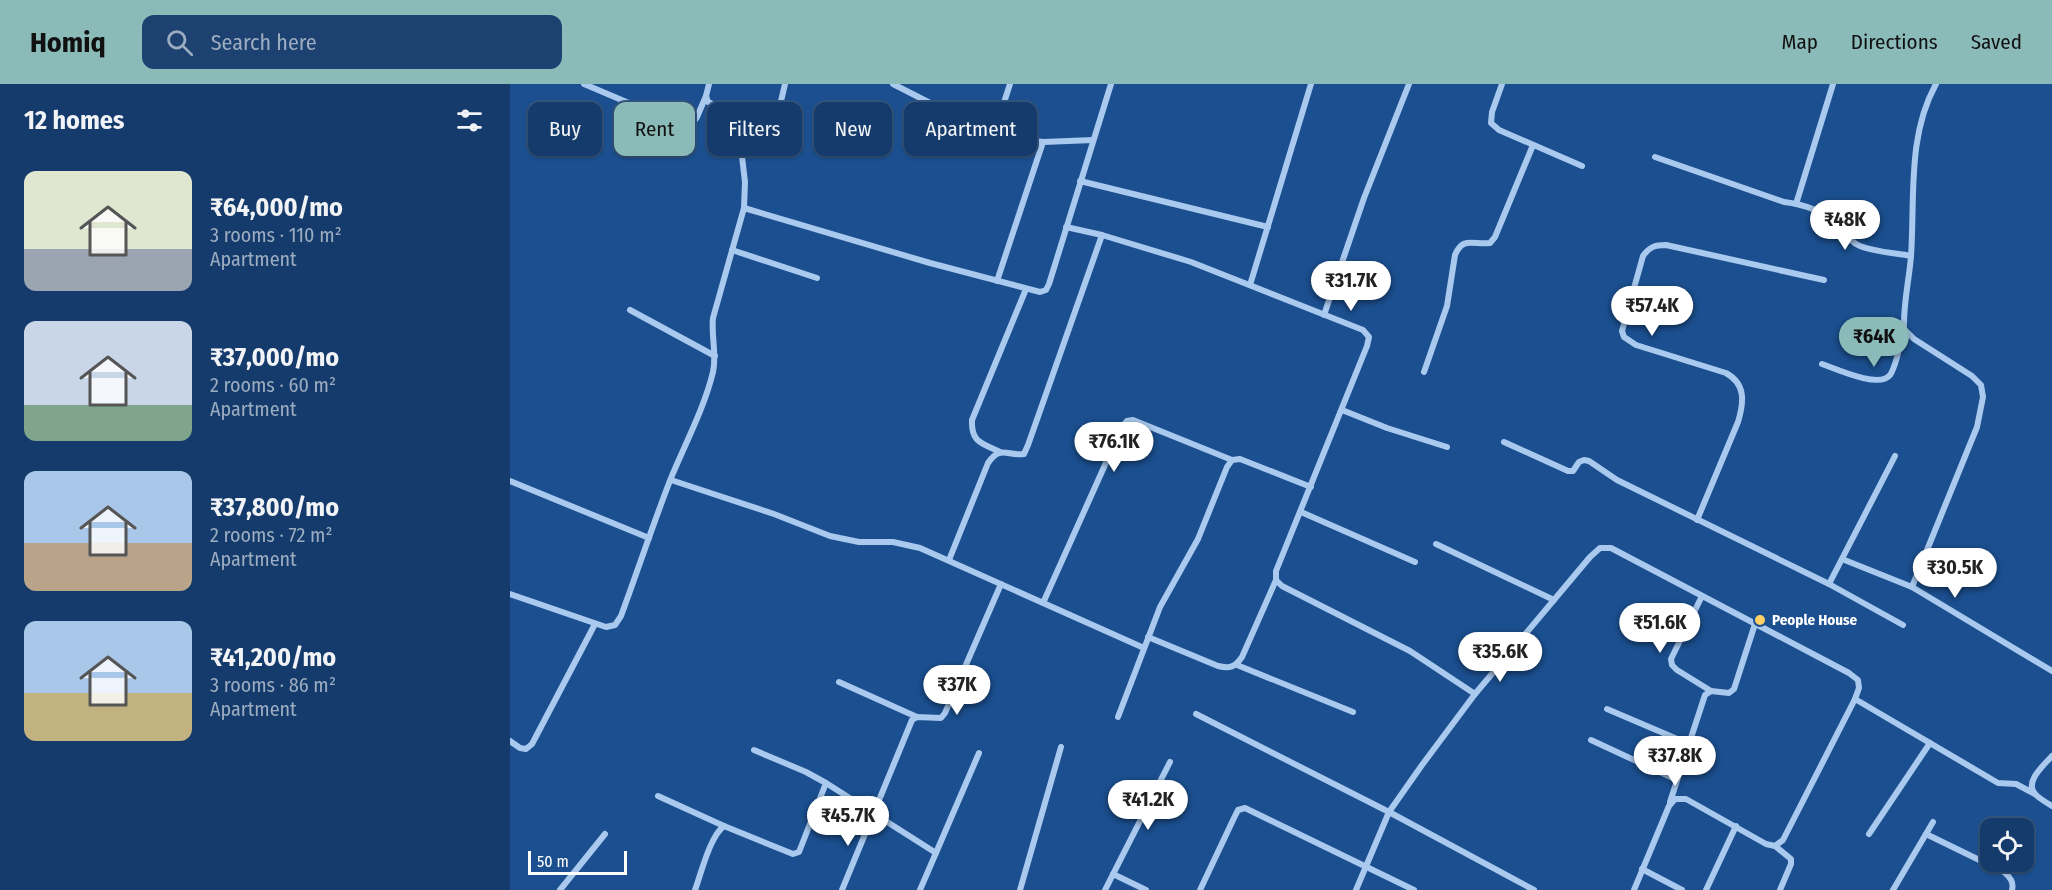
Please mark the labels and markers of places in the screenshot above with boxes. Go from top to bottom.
pin: ₹48K [1809,200,1881,251]
pin: ₹31.7K [1302,261,1400,312]
pin: ₹57.4K [1603,286,1701,337]
pin: ₹64K [1838,317,1910,368]
pin: ₹76.1K [1065,422,1163,473]
pin: ₹30.5K [1906,548,2004,599]
pin: ₹51.6K [1611,603,1709,654]
place label: People House [1772,611,1858,629]
marker: People House [1753,613,1767,627]
pin: ₹35.6K [1451,632,1549,683]
pin: ₹37K [921,665,993,716]
pin: ₹37.8K [1626,736,1724,787]
pin: ₹41.2K [1099,780,1197,831]
pin: ₹45.7K [799,796,897,847]

